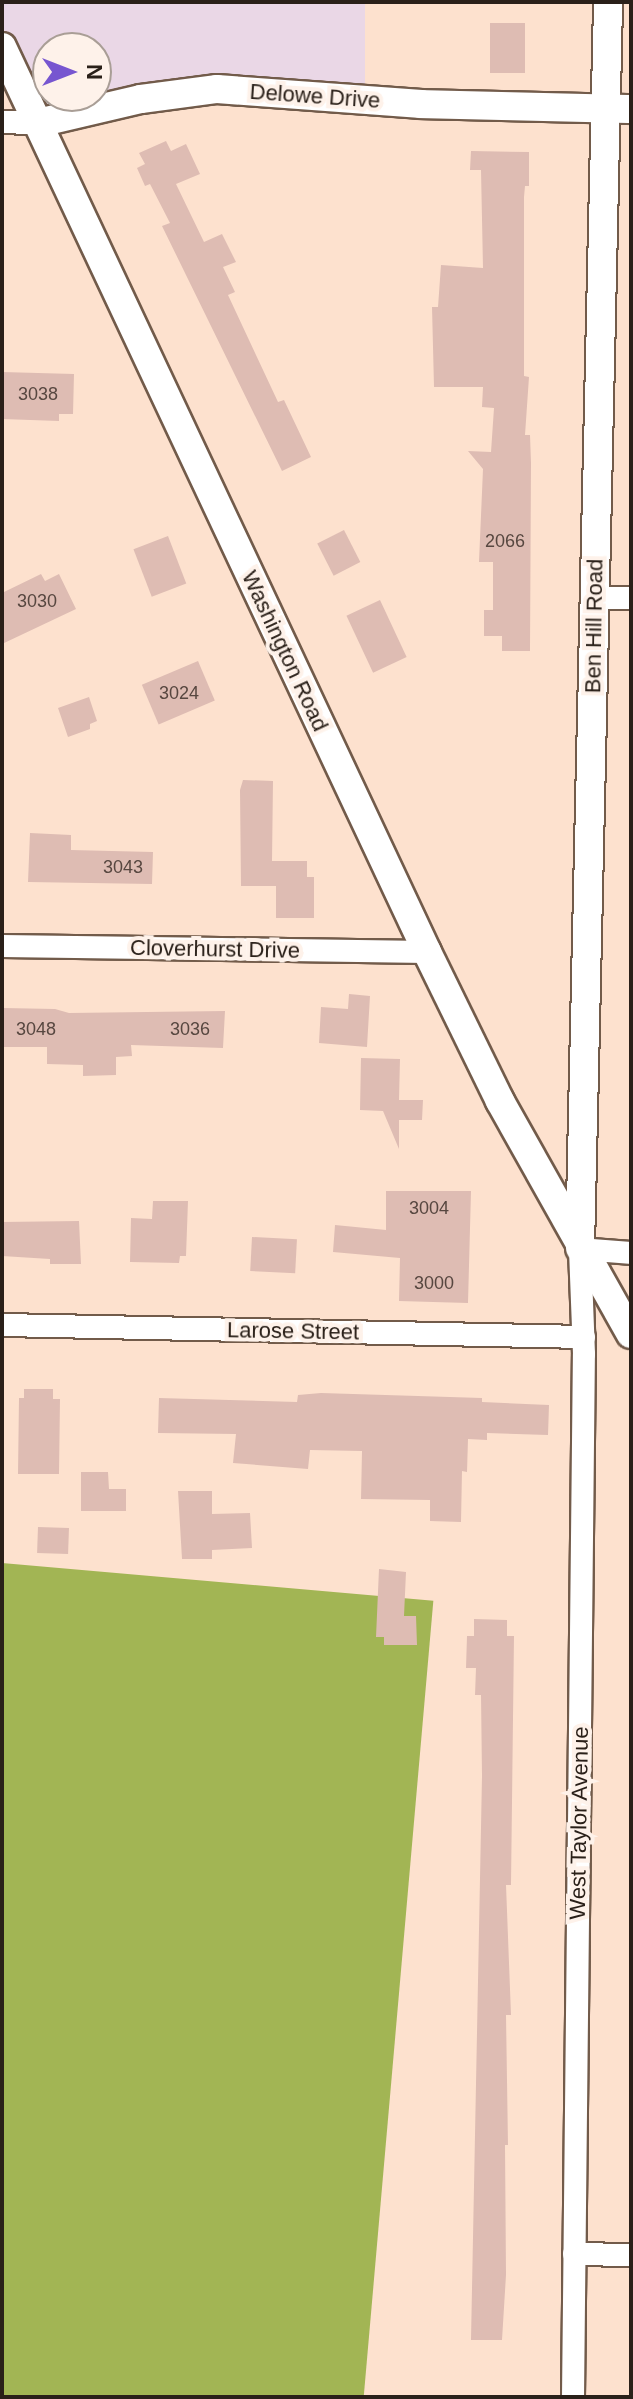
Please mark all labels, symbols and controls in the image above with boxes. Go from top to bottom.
north arrow [32,32,112,112]
text: N [82,64,107,80]
street label: Delowe Drive [249,78,381,114]
house number: 3038 [18,383,58,405]
house number: 2066 [485,530,525,552]
street label: Ben Hill Road [580,559,608,693]
street label: Washington Road [236,567,334,735]
house number: 3030 [17,590,57,612]
house number: 3024 [159,682,199,704]
house number: 3043 [103,856,143,878]
street label: Cloverhurst Drive [130,934,300,964]
house number: 3048 [16,1018,56,1040]
house number: 3036 [170,1018,210,1040]
house number: 3004 [409,1197,449,1219]
house number: 3000 [414,1272,454,1294]
street label: Larose Street [227,1317,359,1345]
street label: West Taylor Avenue [564,1725,594,1921]

